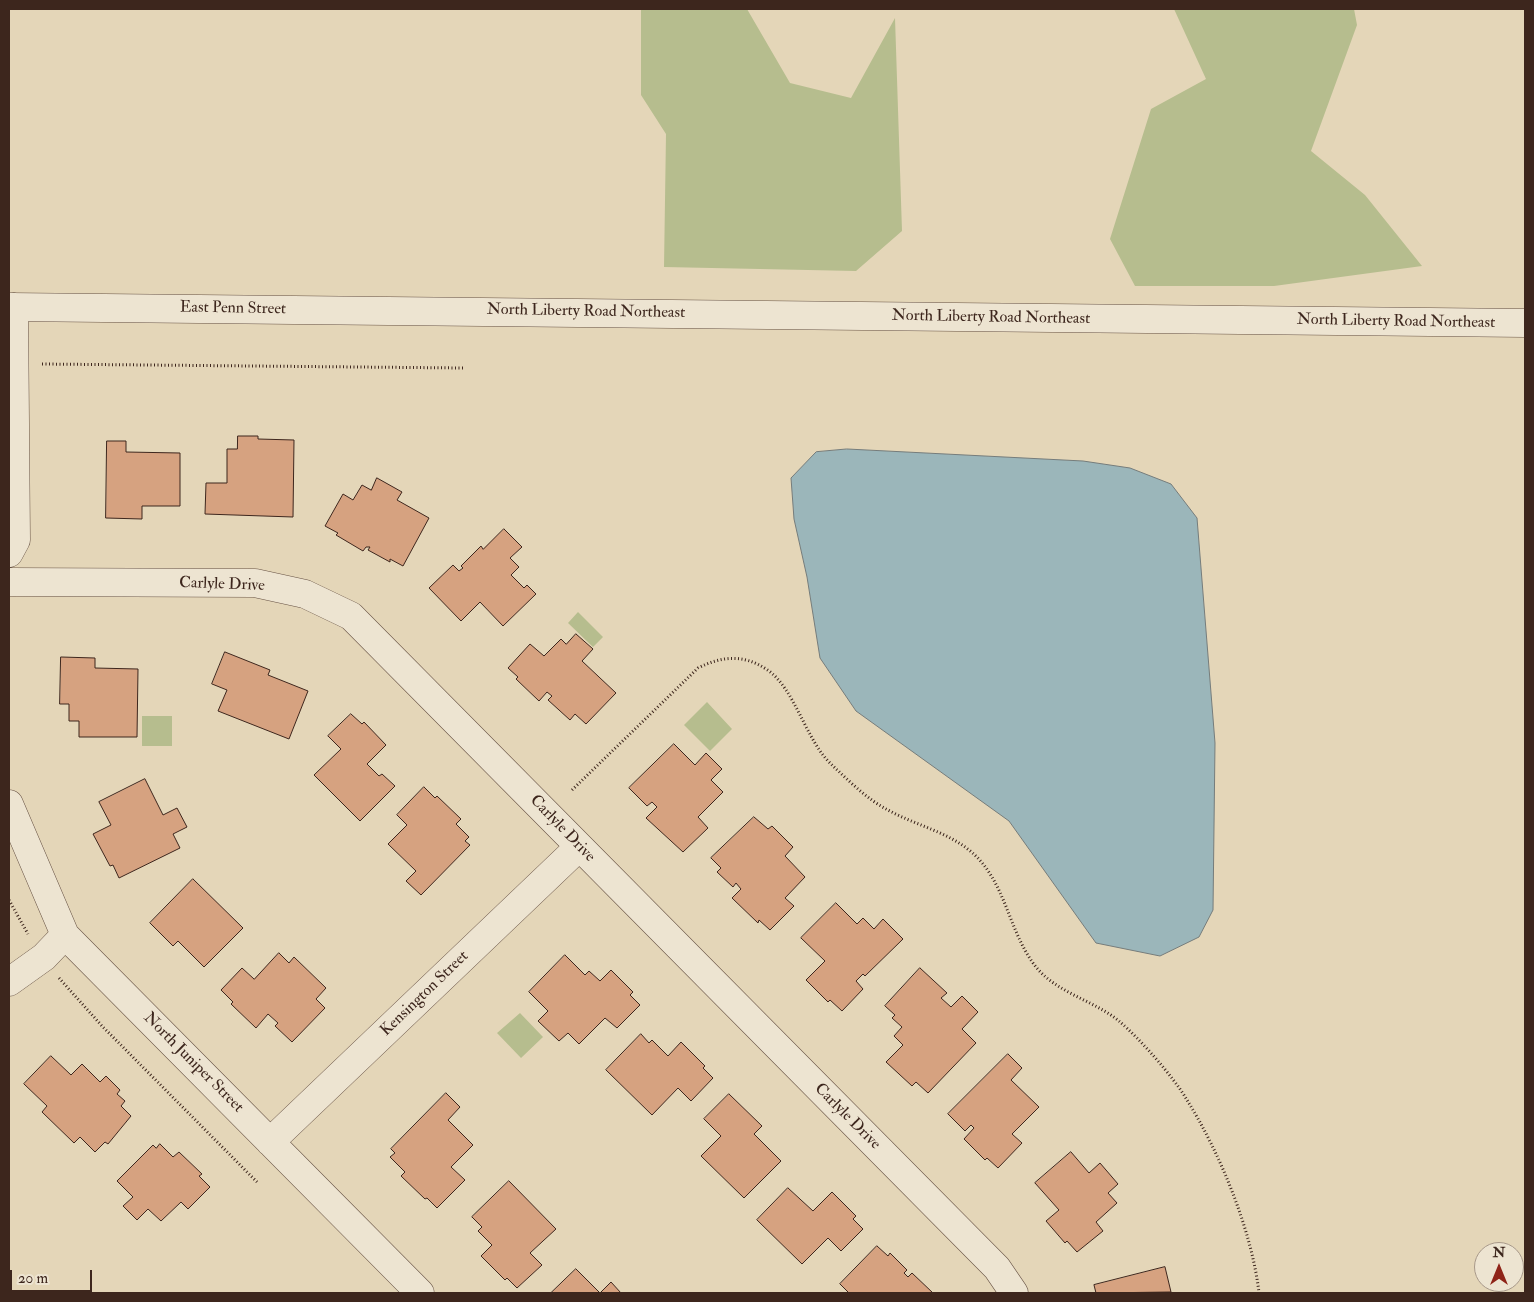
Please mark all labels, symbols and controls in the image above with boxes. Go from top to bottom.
street label: East Penn Street [180,298,286,320]
street label: North Liberty Road Northeast [487,301,685,323]
street label: North Liberty Road Northeast [892,307,1090,329]
street label: North Liberty Road Northeast [1297,311,1495,333]
street label: Carlyle Drive [179,574,265,596]
street label: Carlyle Drive [525,791,599,867]
street label: Kensington Street [377,947,473,1041]
street label: North Juniper Street [139,1009,247,1117]
street label: Carlyle Drive [810,1080,884,1154]
north arrow [1474,1242,1524,1292]
text: N [1493,1244,1505,1261]
scale bar [12,1260,95,1292]
text: 20 m [18,1269,48,1288]

